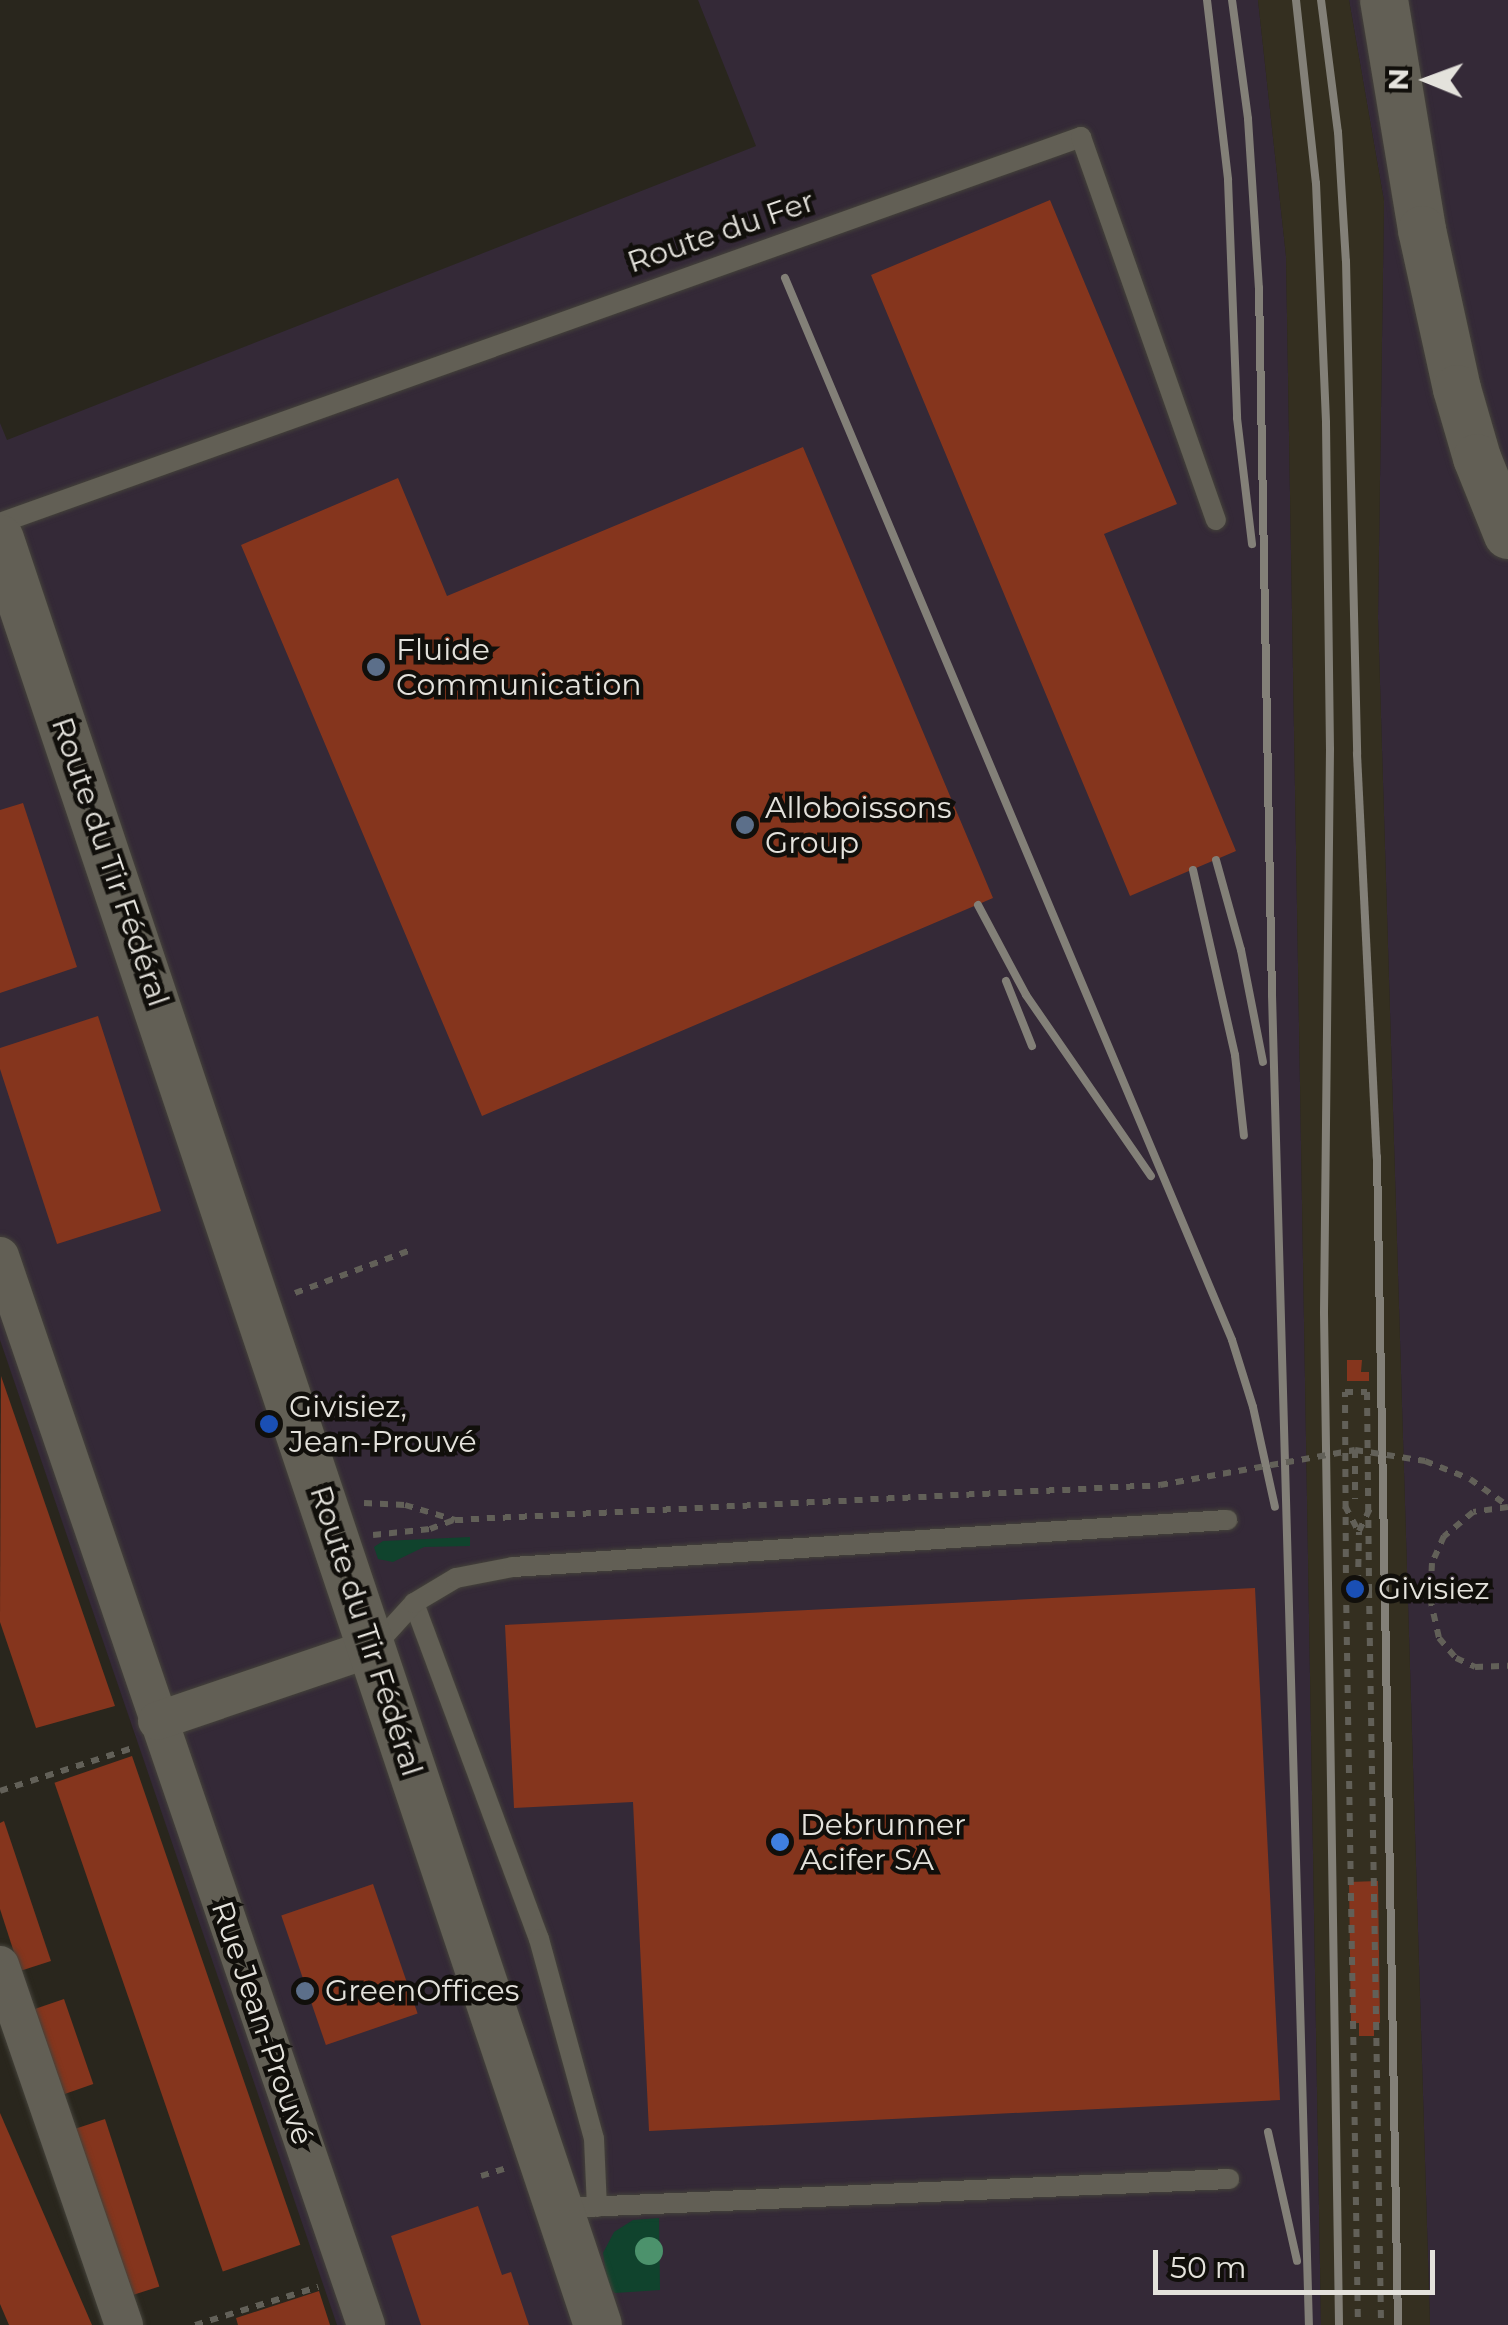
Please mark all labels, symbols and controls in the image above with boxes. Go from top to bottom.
north arrow [1378,30,1478,130]
text: N [1381,68,1415,91]
street label: Route du Fer [623,183,819,281]
place label: Fluide Communication [396,632,641,702]
marker: Fluide Communication [365,656,387,678]
street label: Route du Tir Fédéral [44,713,176,1011]
place label: Alloboissons Group [765,790,952,860]
marker: Alloboissons Group [734,814,756,836]
place label: Givisiez, Jean-Prouvé [289,1389,477,1460]
marker: Givisiez, Jean-Prouvé [258,1413,280,1435]
street label: Route du Tir Fédéral [302,1481,430,1781]
place label: Givisiez [1378,1571,1490,1607]
marker: Givisiez [1342,1576,1368,1602]
place label: Debrunner Acifer SA [800,1807,966,1878]
marker: Debrunner Acifer SA [769,1831,791,1853]
street label: Rue Jean-Prouvé [203,1896,321,2150]
place label: GreenOffices [325,1973,519,2009]
marker: GreenOffices [294,1980,316,2002]
scale bar [1158,2230,1440,2292]
text: 50 m [1170,2249,1247,2286]

